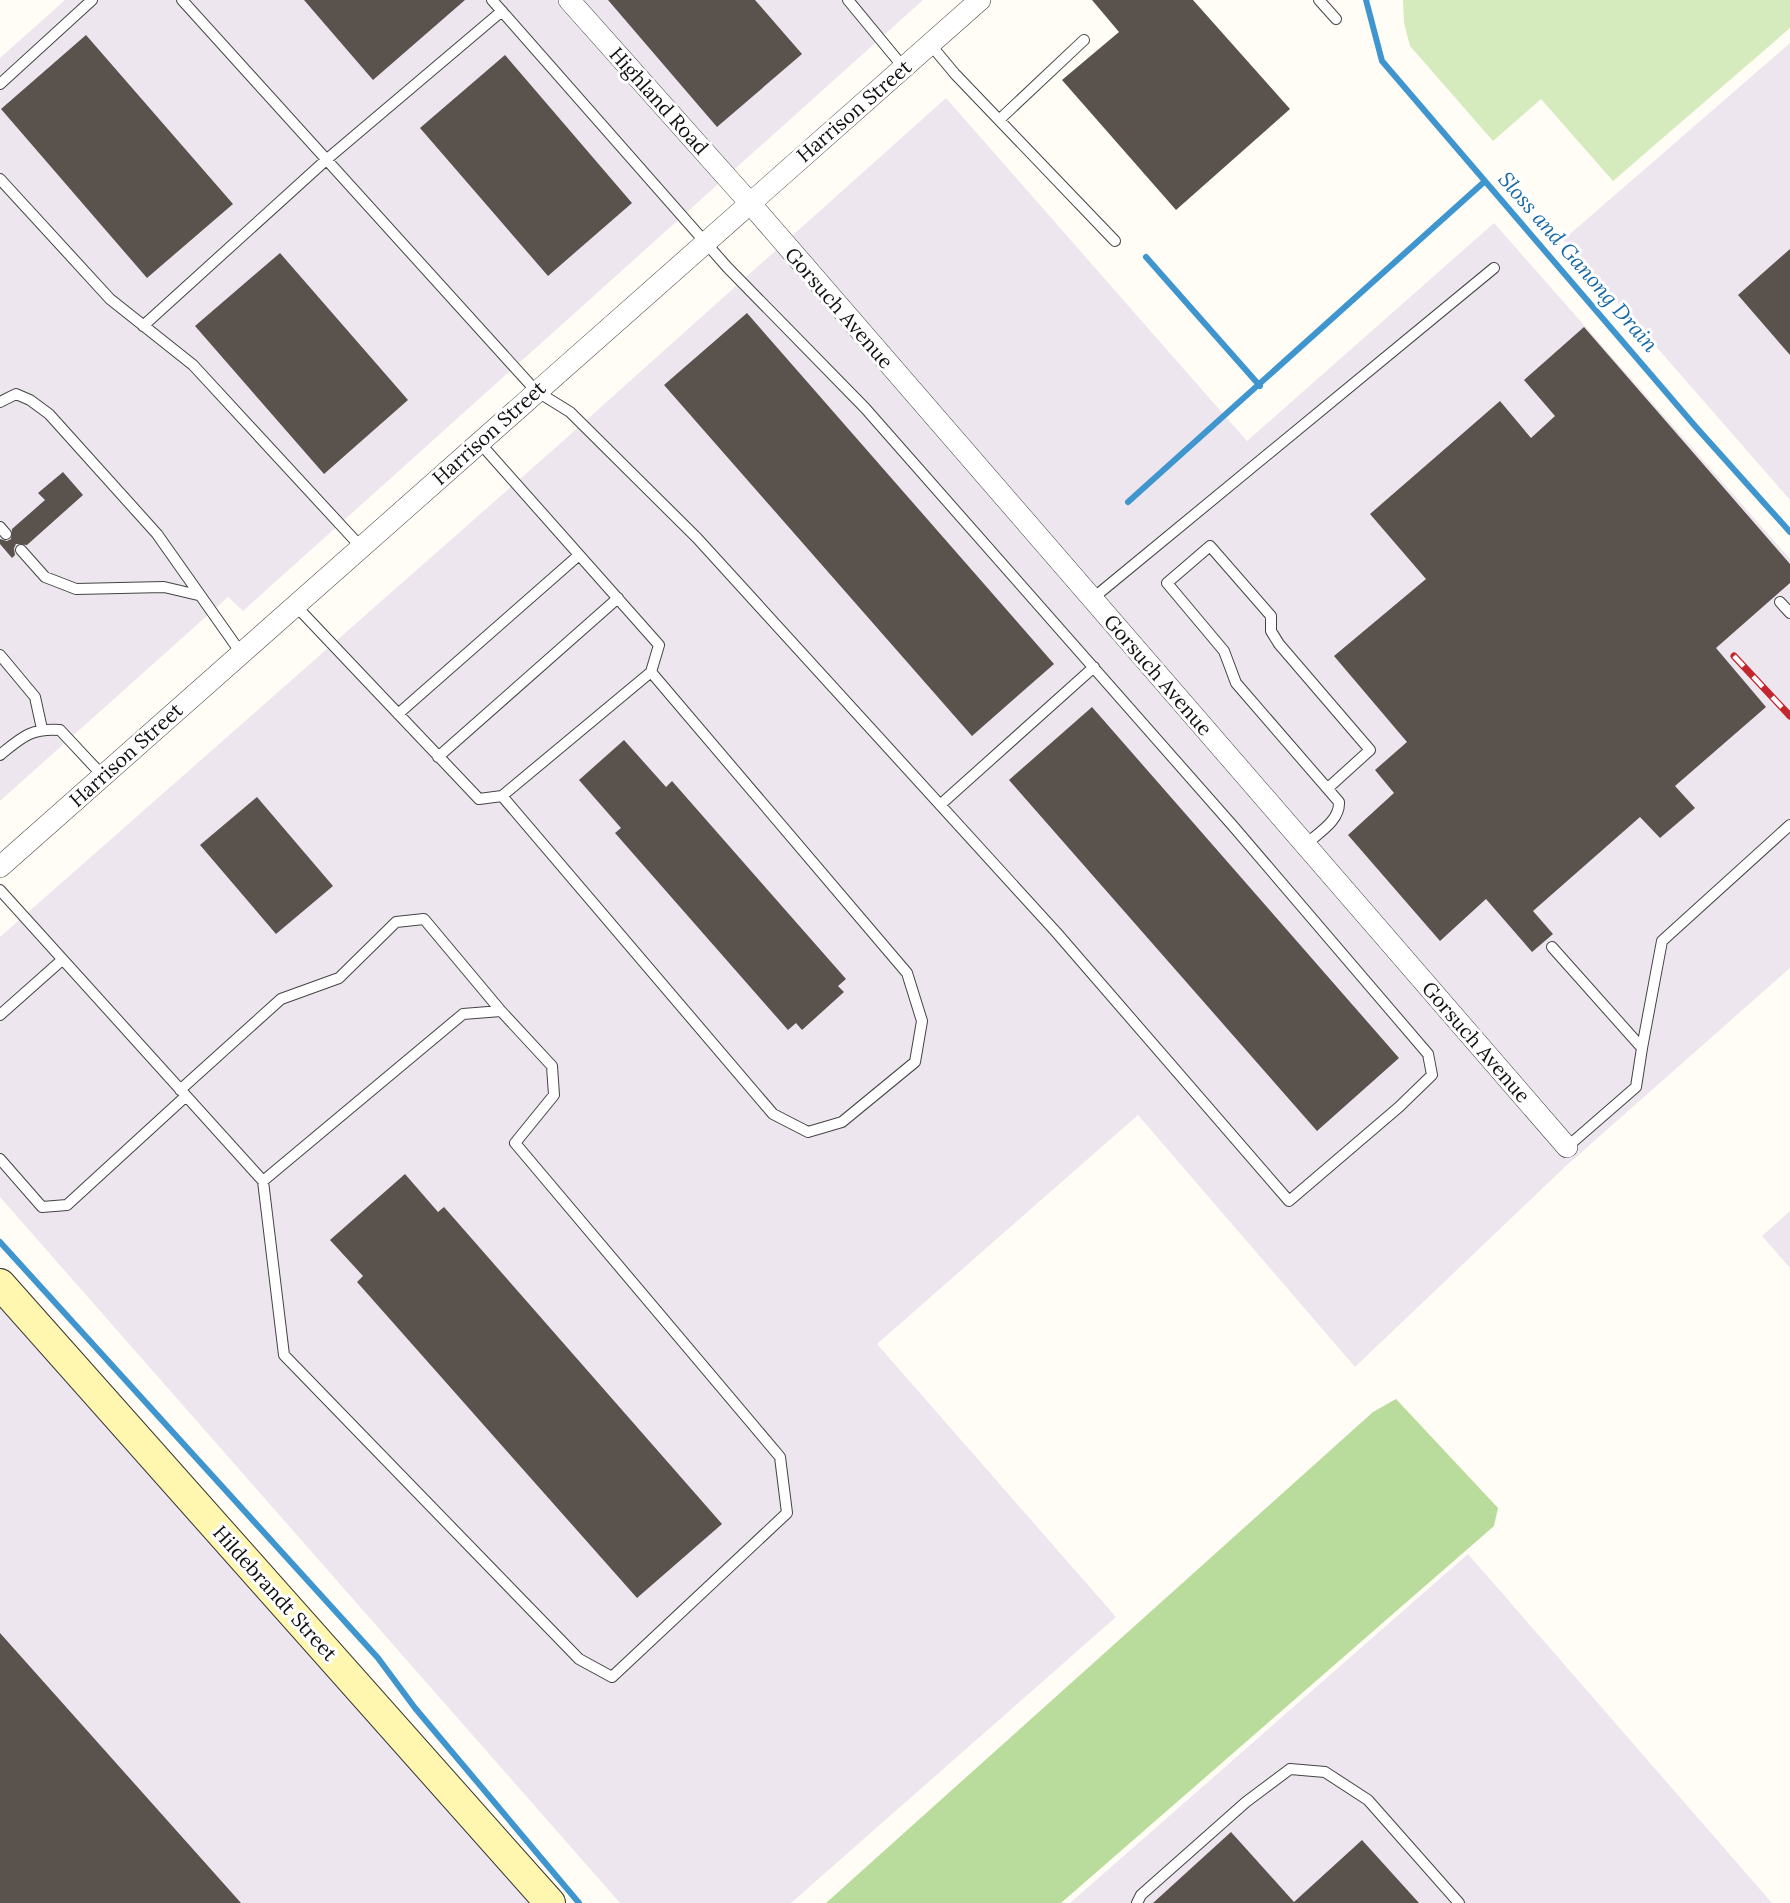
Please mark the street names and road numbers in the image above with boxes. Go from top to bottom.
street label: Highland Road [605,42,714,160]
street label: Harrison Street [791,54,916,167]
street label: Gorsuch Avenue [780,242,899,374]
street label: Harrison Street [427,375,551,490]
street label: Gorsuch Avenue [1099,609,1218,741]
street label: Harrison Street [64,697,188,812]
street label: Gorsuch Avenue [1417,976,1536,1108]
street label: Hildebrandt Street [208,1520,343,1666]

